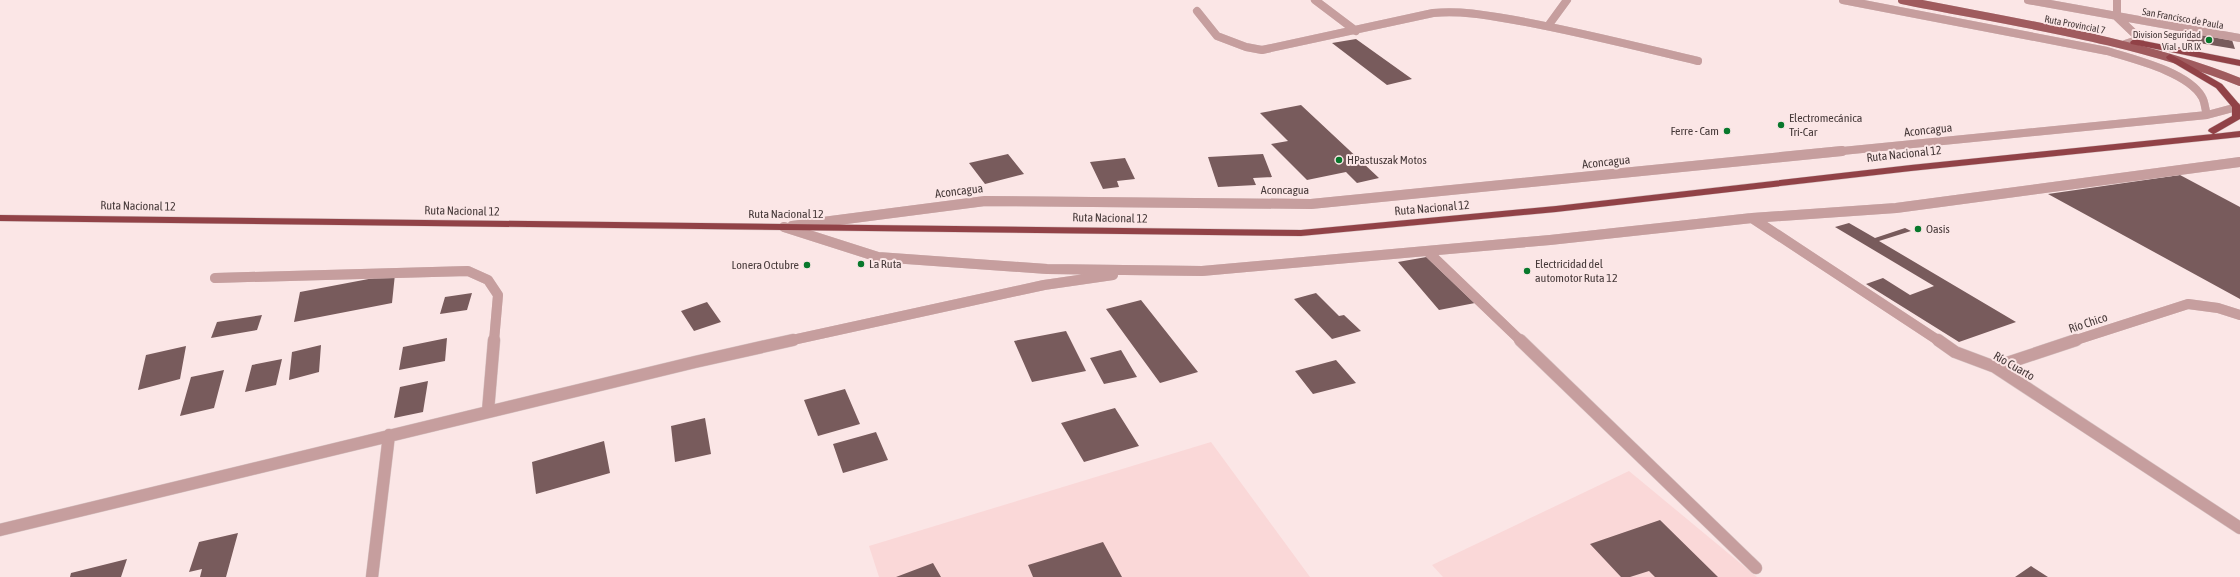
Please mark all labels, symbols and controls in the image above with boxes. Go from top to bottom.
street label: San Francisco de Paula [2141,6,2225,31]
street label: Ruta Provincial 7 [2044,13,2107,36]
place label: Division Seguridad Vial - UR IX [2133,29,2201,52]
marker: Division Seguridad Vial - UR IX [2204,35,2214,45]
place label: Electromecánica Tri-Car [1789,111,1862,139]
marker: Electromecánica Tri-Car [1776,120,1786,130]
street label: Aconcagua [1903,121,1953,139]
place label: Ferre - Cam [1671,124,1719,138]
marker: Ferre - Cam [1722,126,1732,136]
street label: Ruta Nacional 12 [1866,143,1942,165]
place label: HPastuszak Motos [1347,153,1427,167]
street label: Aconcagua [1581,153,1631,171]
marker: HPastuszak Motos [1334,155,1344,165]
street label: Aconcagua [934,181,984,201]
street label: Aconcagua [1261,183,1309,197]
street label: Ruta Nacional 12 [100,198,176,214]
street label: Ruta Nacional 12 [1394,198,1470,218]
street label: Ruta Nacional 12 [424,203,500,219]
street label: Ruta Nacional 12 [748,207,824,221]
street label: Ruta Nacional 12 [1072,210,1148,226]
place label: Oasis [1926,222,1950,236]
marker: Oasis [1913,224,1923,234]
place label: La Ruta [869,257,902,271]
place label: Electricidad del automotor Ruta 12 [1535,257,1618,285]
place label: Lonera Octubre [732,258,799,272]
marker: La Ruta [856,259,866,269]
marker: Lonera Octubre [802,260,812,270]
marker: Electricidad del automotor Ruta 12 [1522,266,1532,276]
street label: Río Chico [2067,310,2110,336]
street label: Río Cuarto [1991,349,2037,384]

